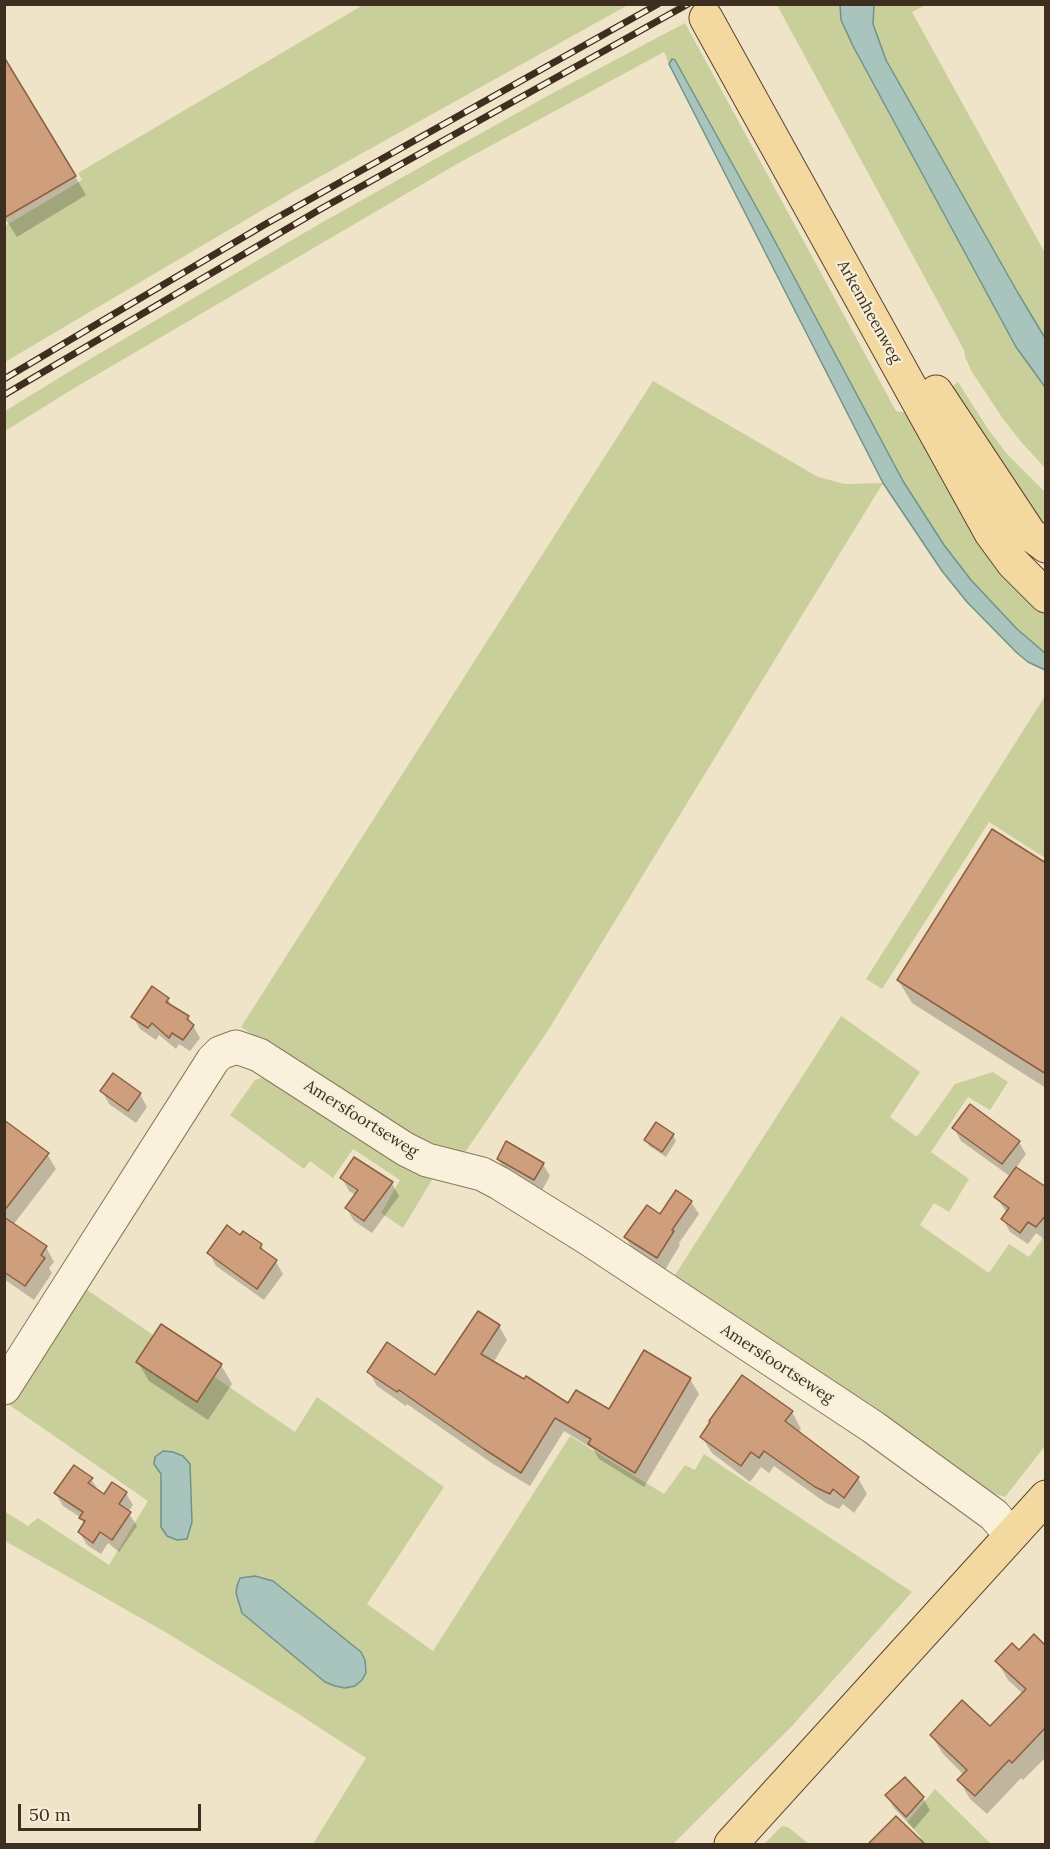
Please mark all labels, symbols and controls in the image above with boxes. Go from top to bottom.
street label: Arkemheenweg [833,257,905,367]
street label: Amersfoortseweg [300,1076,422,1162]
street label: Amersfoortseweg [717,1320,837,1408]
scale bar [21,1792,204,1830]
text: 50 m [29,1803,71,1826]

